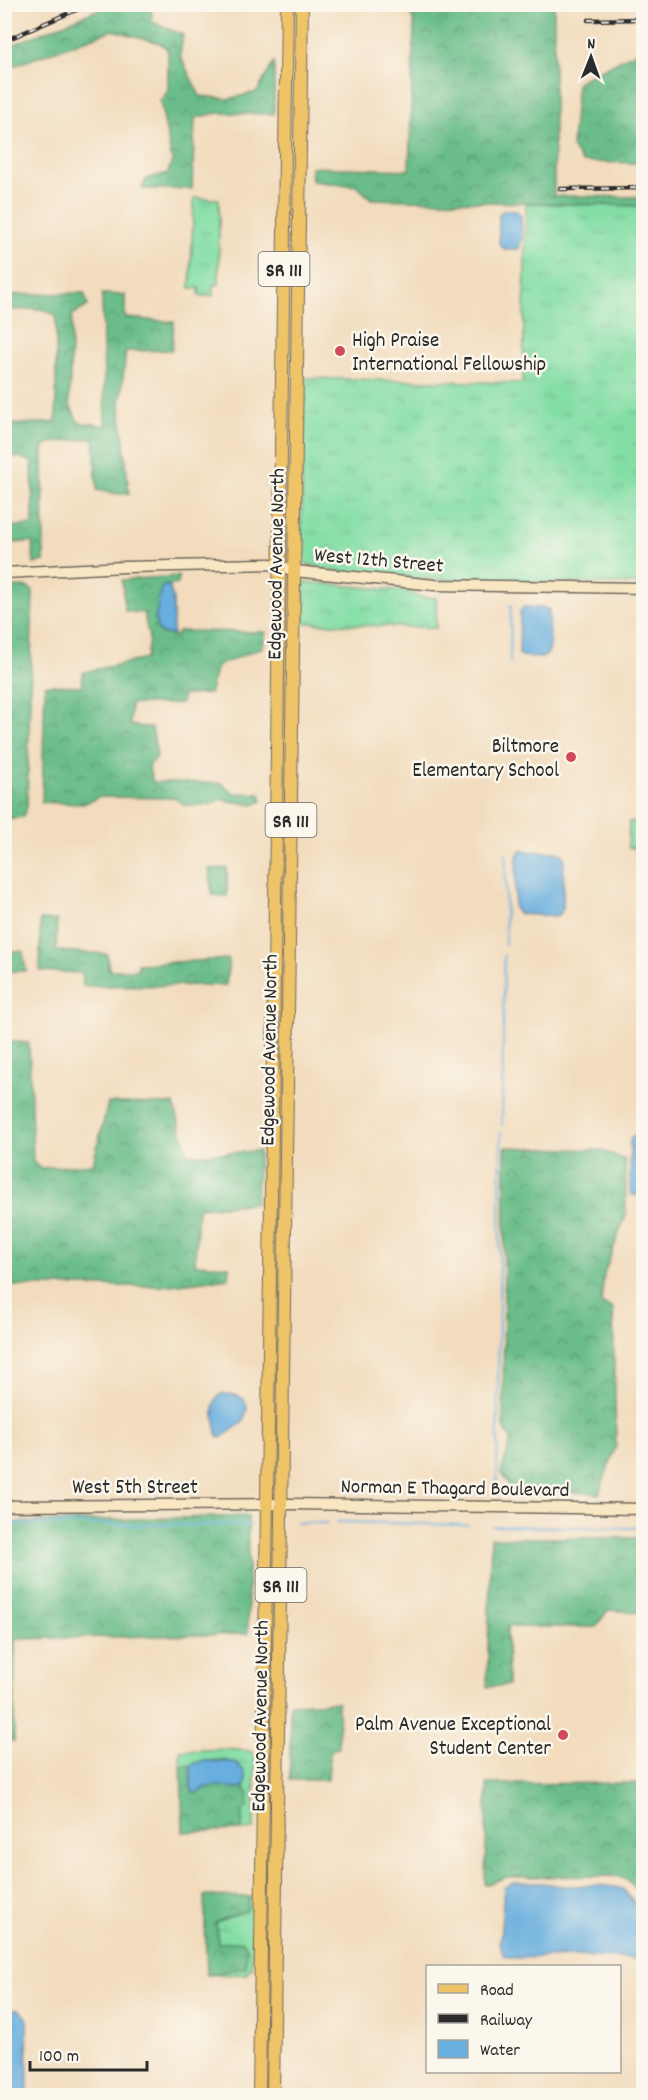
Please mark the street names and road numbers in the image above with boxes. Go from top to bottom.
road number: SR 111 [258,252,310,286]
street label: Edgewood Avenue North [261,468,295,660]
street label: West 12th Street [313,541,445,583]
road number: SR 111 [266,803,316,837]
street label: Edgewood Avenue North [254,954,288,1146]
street label: Norman E Thagard Boulevard [340,1473,570,1507]
street label: West 5th Street [72,1474,198,1504]
road number: SR 111 [256,1568,306,1602]
street label: Edgewood Avenue North [245,1620,279,1812]

